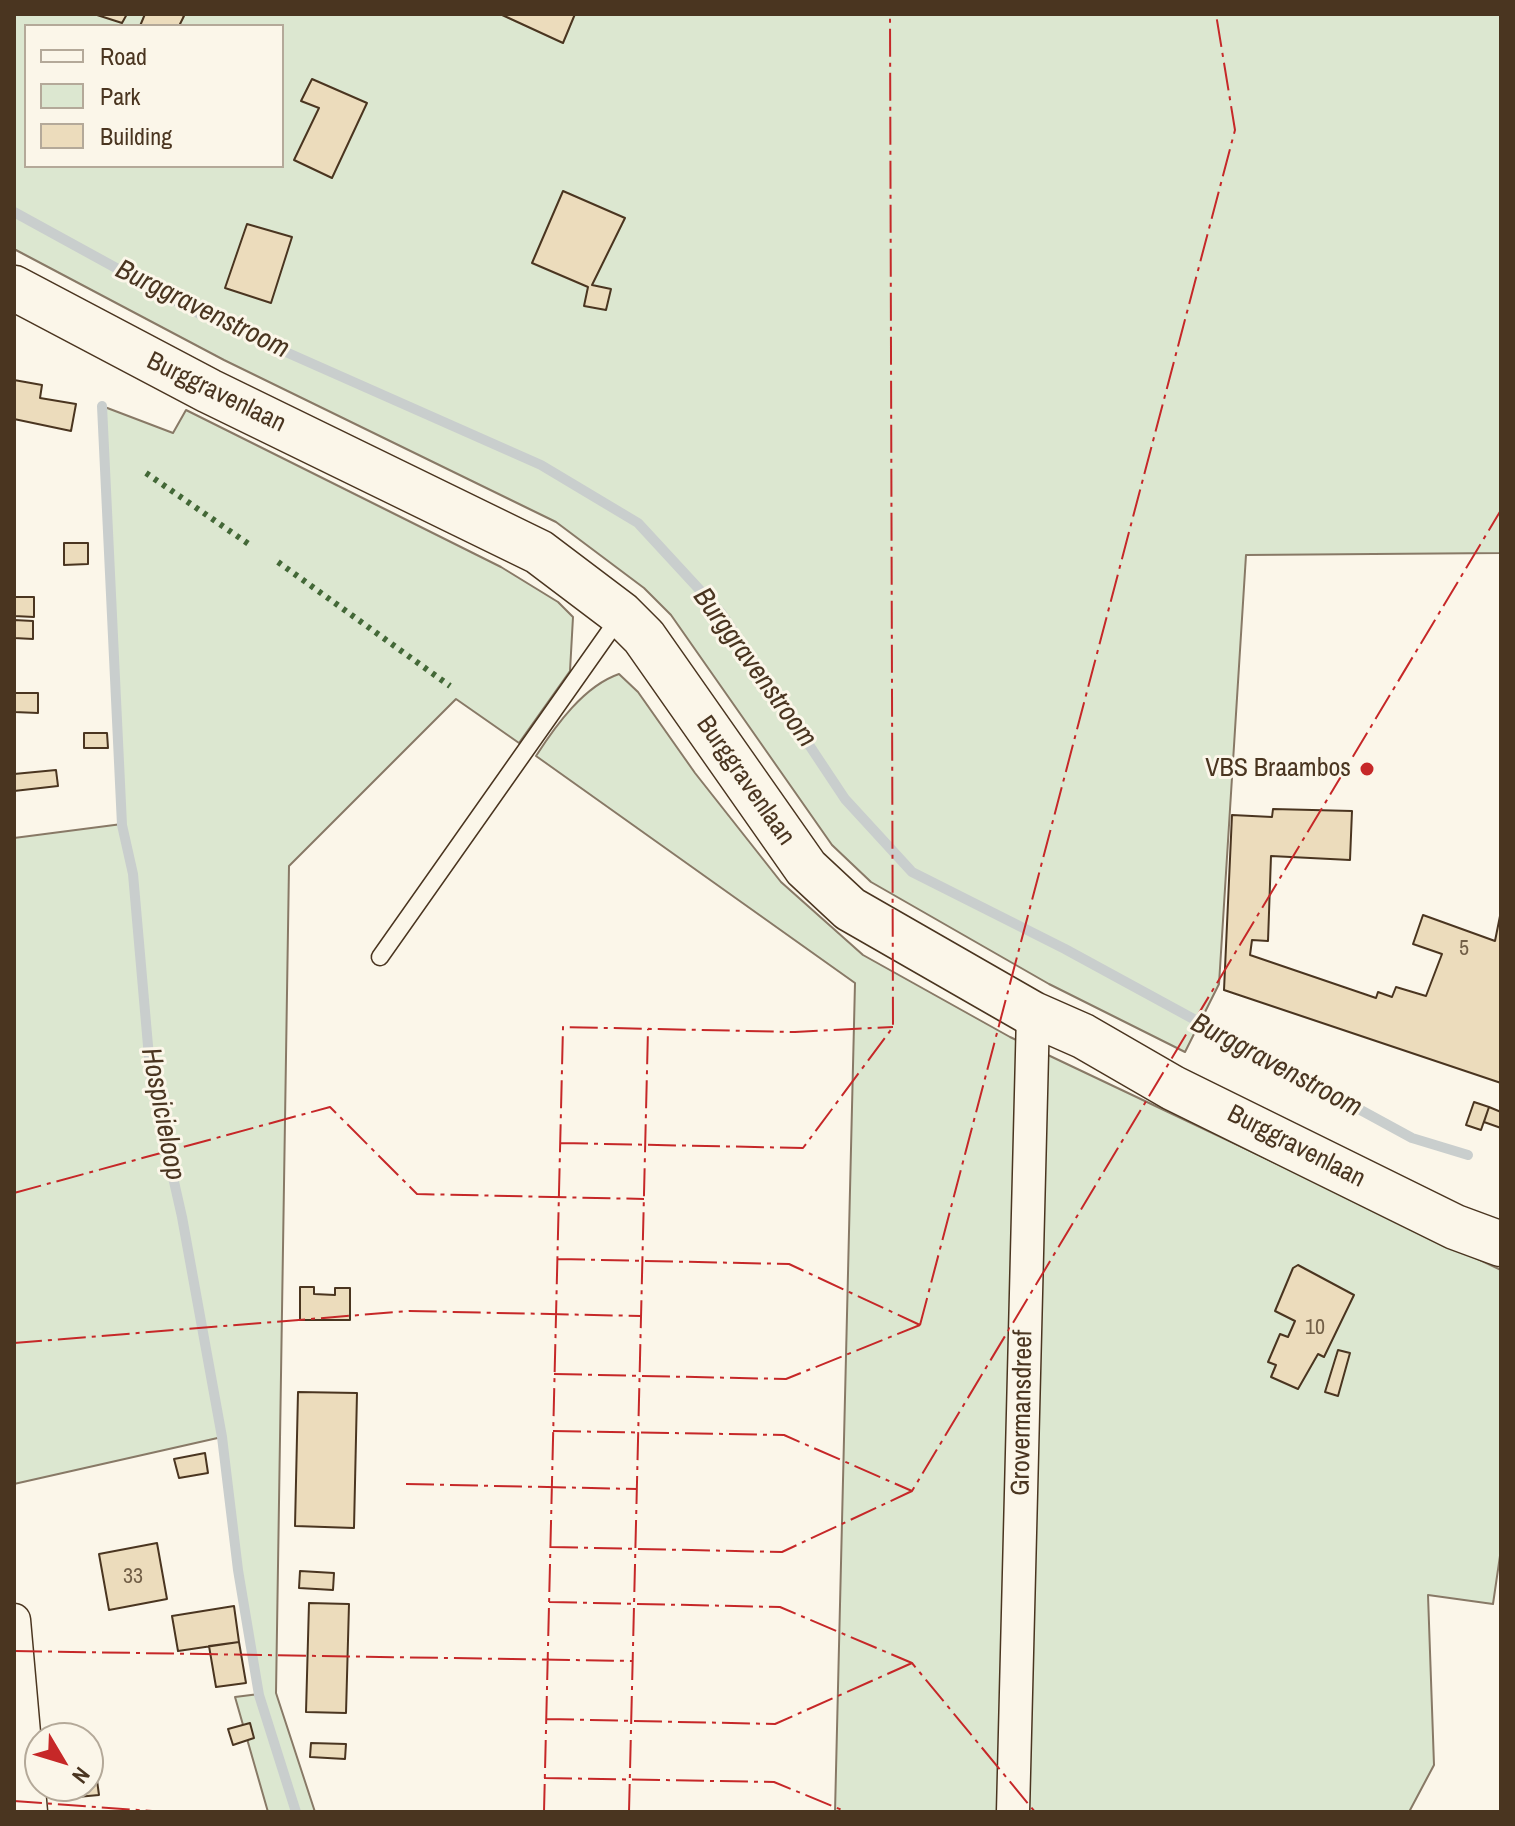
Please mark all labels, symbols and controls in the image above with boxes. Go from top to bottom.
legend [24,24,284,168]
text: Road [100,40,147,72]
text: Park [100,80,140,112]
text: Building [100,120,172,152]
water label: Burggravenstroom [110,254,294,366]
street label: Burggravenlaan [142,346,290,440]
water label: Burggravenstroom [685,582,823,754]
street label: Burggravenlaan [689,710,801,852]
place label: VBS Braambos [1205,753,1351,785]
marker: VBS Braambos [1358,760,1376,778]
house number: 5 [1459,936,1469,962]
water label: Burggravenstroom [1185,1007,1367,1125]
water label: Hospicieloop [133,1045,191,1183]
street label: Burggravenlaan [1222,1099,1370,1195]
house number: 10 [1305,1315,1325,1341]
street label: Grovermansdreef [1006,1330,1040,1496]
house number: 33 [123,1564,143,1590]
north arrow [24,1722,104,1802]
text: N [66,1761,97,1790]

